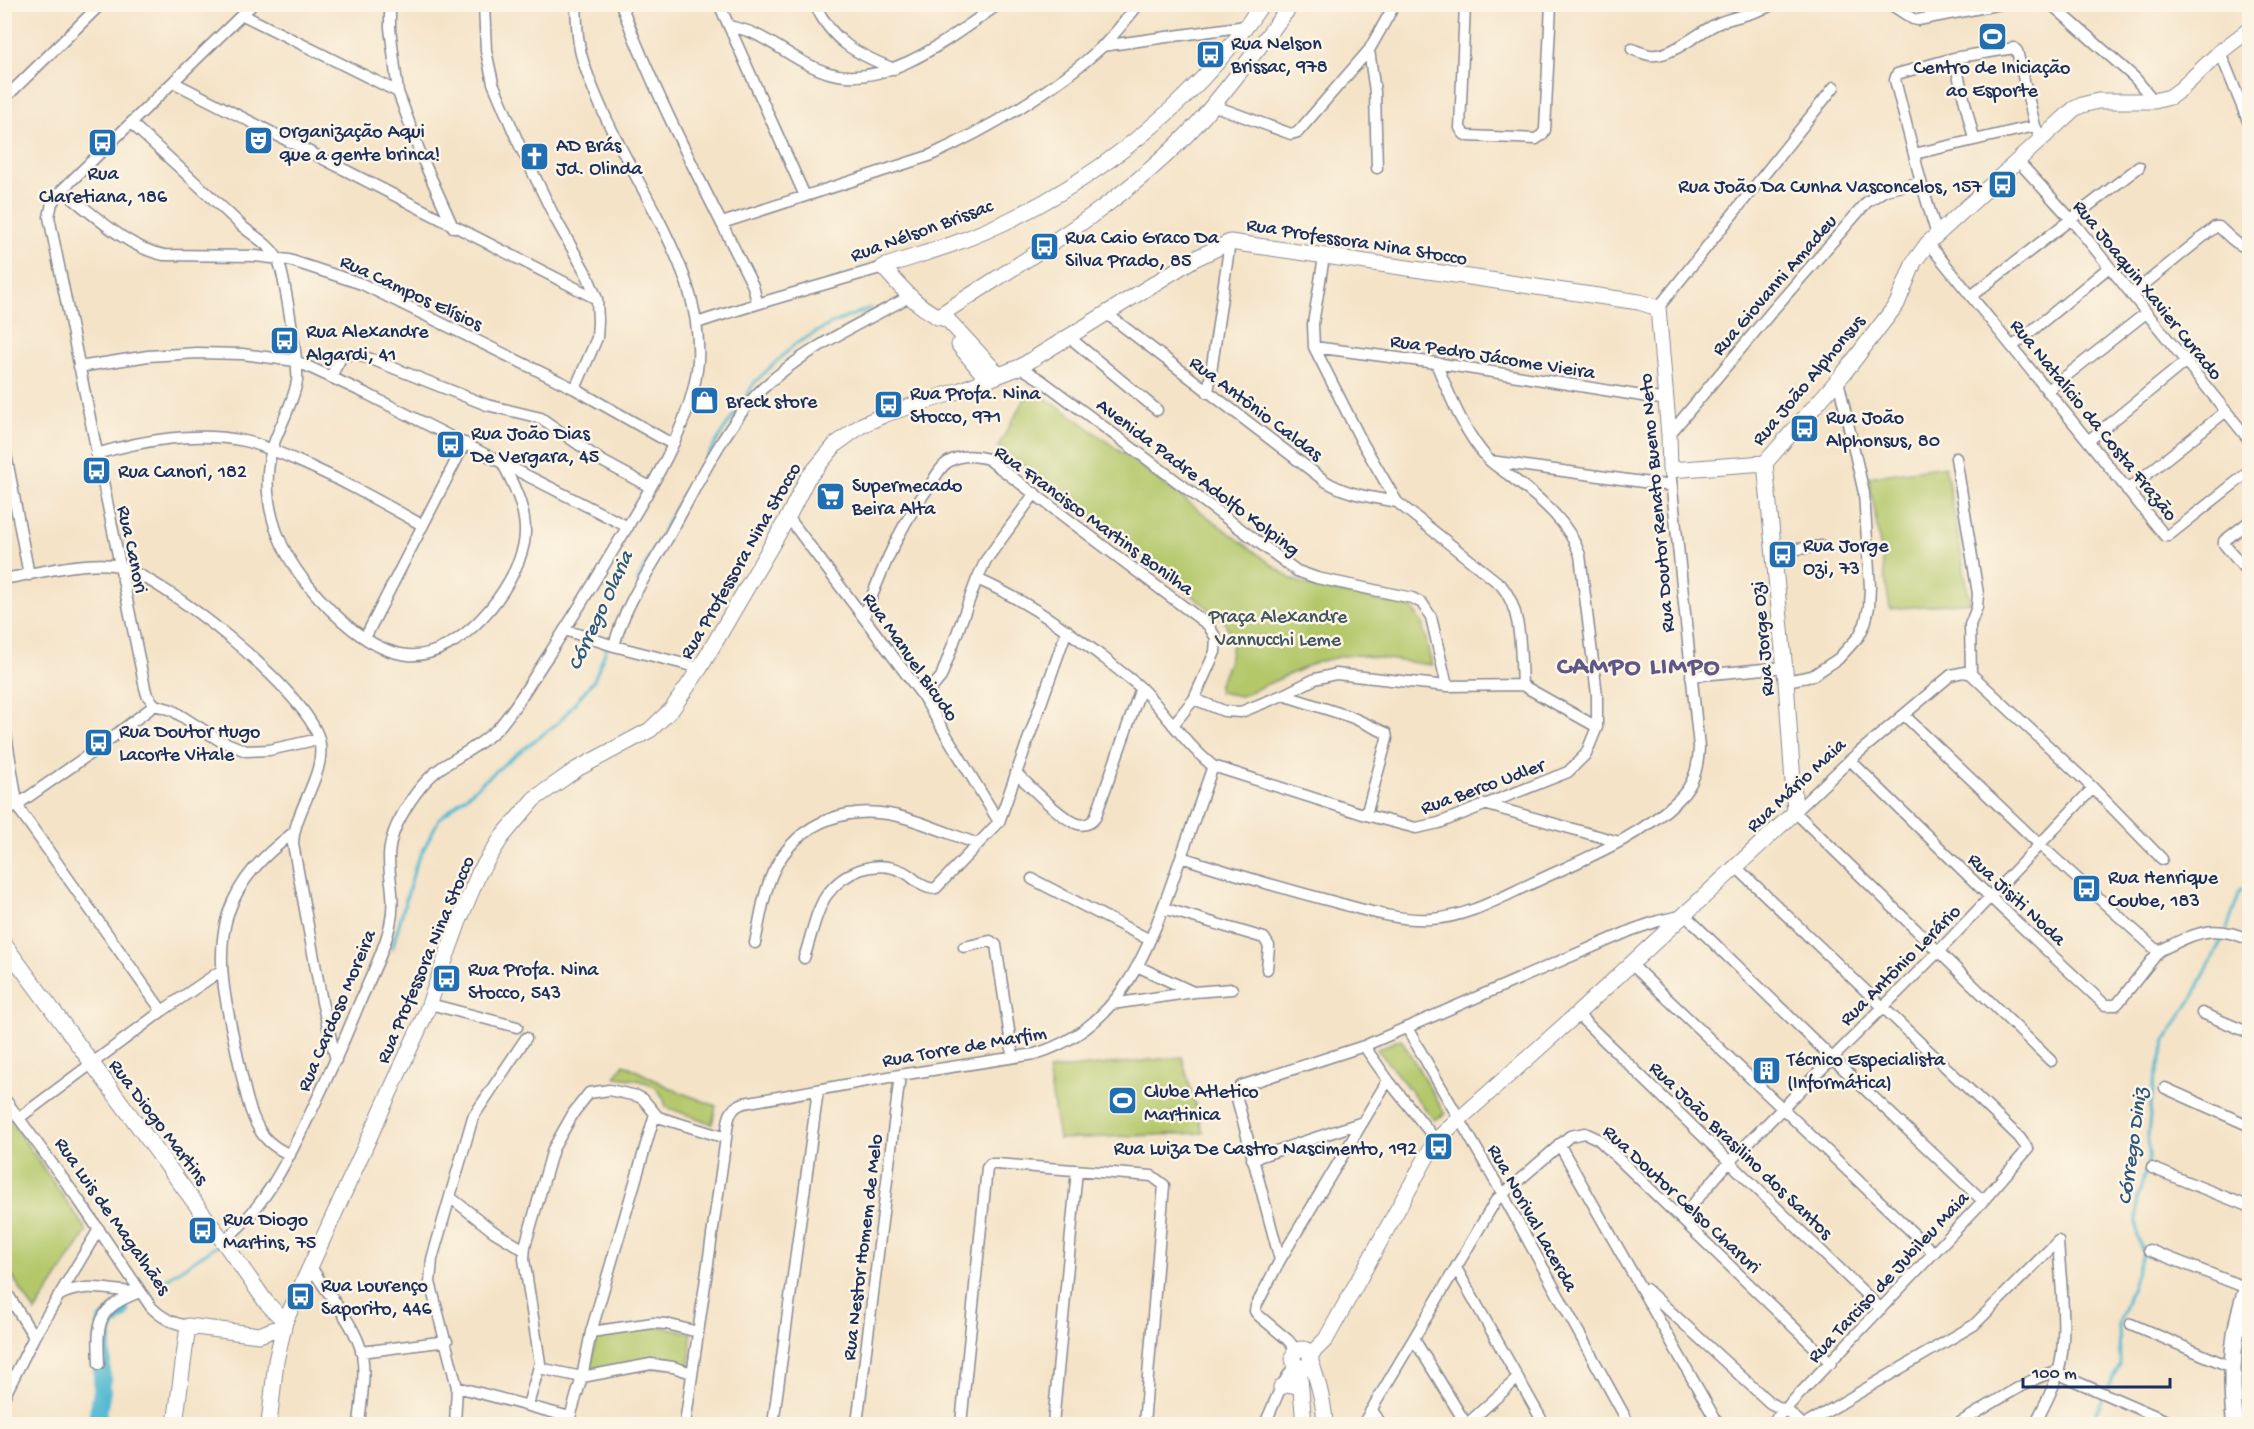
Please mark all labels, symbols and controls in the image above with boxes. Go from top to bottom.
sports icon: Centro de Iniciação ao Esporte [1976,20,2008,52]
place label: Rua Nelson Brissac, 978 [1230,34,1328,80]
bus stop icon: Rua Nelson Brissac, 978 [1194,38,1226,70]
place label: Centro de Iniciação ao Esporte [1914,58,2070,104]
place label: Organização Aqui que a gente brinca! [279,122,440,168]
theatre icon: Organização Aqui que a gente brinca! [242,125,274,157]
bus stop icon: Rua Claretiana, 186 [87,126,119,158]
place label: AD Brás Jd. Olinda [556,136,643,182]
church icon: AD Brás Jd. Olinda [519,140,551,172]
place label: Rua Claretiana, 186 [39,164,168,210]
bus stop icon: Rua João Da Cunha Vasconcelos, 157 [1987,169,2019,201]
place label: Rua João Da Cunha Vasconcelos, 157 [1678,177,1983,200]
street label: Rua Nélson Brissac [848,195,998,269]
street label: Rua Joaquin Xavier Curado [2066,196,2226,386]
street label: Rua Giovanni Amadeu [1708,211,1844,362]
street label: Rua Professora Nina Stocco [1244,215,1468,272]
place label: Rua Caio Graco Da Silva Prado, 85 [1065,228,1220,274]
bus stop icon: Rua Caio Graco Da Silva Prado, 85 [1028,231,1060,263]
street label: Rua Campos Elísios [335,251,486,338]
street label: Rua João Alphonsus [1748,311,1872,451]
street label: Rua Natalício da Costa Frazão [2004,316,2181,527]
place label: Rua Alexandre Algardi, 41 [306,322,429,368]
bus stop icon: Rua Alexandre Algardi, 41 [269,325,301,357]
street label: Rua Pedro Jácome Vieira [1388,331,1598,386]
street label: Rua Antônio Caldas [1184,352,1327,468]
street label: Rua Doutor Renato Bueno Neto [1636,372,1681,633]
shop icon: Breck store [689,384,721,416]
place label: Rua Profa. Nina Stocco, 971 [910,384,1041,430]
bus stop icon: Rua Profa. Nina Stocco, 971 [873,388,905,420]
place label: Breck store [725,392,818,415]
street label: Avenida Padre Adolfo Kolping [1091,395,1303,563]
place label: Rua João Alphonsus, 80 [1826,408,1940,454]
bus stop icon: Rua João Alphonsus, 80 [1789,412,1821,444]
place label: Rua João Dias De Vergara, 45 [469,424,599,470]
bus stop icon: Rua João Dias De Vergara, 45 [434,428,466,460]
street label: Rua Francisco Martins Bonilha [989,442,1198,602]
bus stop icon: Rua Canori, 182 [81,454,113,486]
street label: Rua Professora Nina Stocco [676,459,808,664]
place label: Rua Canori, 182 [118,462,247,485]
place label: Supermecado Beira Alta [851,476,962,522]
supermarket icon: Supermecado Beira Alta [815,480,847,512]
street label: Rua Canori [110,504,151,596]
place label: Rua Jorge Ozi, 73 [1803,536,1889,582]
bus stop icon: Rua Jorge Ozi, 73 [1766,539,1798,571]
water label: Córrego Olaria [564,547,641,675]
street label: Rua Jorge Ozi [1748,580,1781,697]
street label: Rua Manuel Bicudo [856,589,962,727]
park label: Praça Alexandre Vannucchi Leme [1208,607,1348,653]
district label: CAMPO LIMPO [1557,653,1721,684]
place label: Rua Doutor Hugo Lacorte Vitale [119,722,260,768]
bus stop icon: Rua Doutor Hugo Lacorte Vitale [82,726,114,758]
street label: Rua Mário Maia [1743,734,1853,838]
street label: Rua Berco Udler [1418,755,1550,821]
street label: Rua Jisiti Noda [1962,849,2070,952]
street label: Rua Professora Nina Stocco [373,853,481,1068]
place label: Rua Henrique Coube, 183 [2108,868,2219,914]
bus stop icon: Rua Henrique Coube, 183 [2071,872,2103,904]
street label: Rua Antônio Lerário [1836,901,1967,1032]
street label: Rua Cardoso Moreira [294,926,383,1096]
place label: Rua Profa. Nina Stocco, 543 [468,960,599,1006]
bus stop icon: Rua Profa. Nina Stocco, 543 [431,963,463,995]
street label: Rua Torre de Marfim [881,1023,1049,1074]
place label: Técnico Especialista (Informática) [1786,1050,1946,1096]
building icon: Técnico Especialista (Informática) [1750,1054,1782,1086]
street label: Rua Diogo Martins [102,1056,212,1191]
street label: Rua João Brasilino dos Santos [1643,1058,1837,1246]
place label: Clube Atletico Martinica [1144,1082,1259,1128]
sports icon: Clube Atletico Martinica [1107,1085,1139,1117]
water label: Córrego Diniz [2114,1085,2155,1207]
street label: Rua Doutor Celso Charuri [1597,1121,1764,1280]
bus stop icon: Rua Luiza De Castro Nascimento, 192 [1422,1131,1454,1163]
street label: Rua Nestor Homem de Melo [839,1133,890,1362]
street label: Rua Luis de Magalhães [48,1134,175,1301]
place label: Rua Luiza De Castro Nascimento, 192 [1114,1139,1417,1162]
street label: Rua Norival Lacerda [1481,1141,1581,1297]
street label: Rua Tarciso de Jubileu Maia [1804,1187,1976,1369]
place label: Rua Diogo Martins, 75 [223,1210,316,1256]
bus stop icon: Rua Diogo Martins, 75 [186,1214,218,1246]
place label: Rua Lourenço Saporito, 446 [321,1276,433,1322]
bus stop icon: Rua Lourenço Saporito, 446 [284,1280,316,1312]
scale bar [2023,1351,2170,1389]
text: 100 m [2031,1364,2077,1385]

